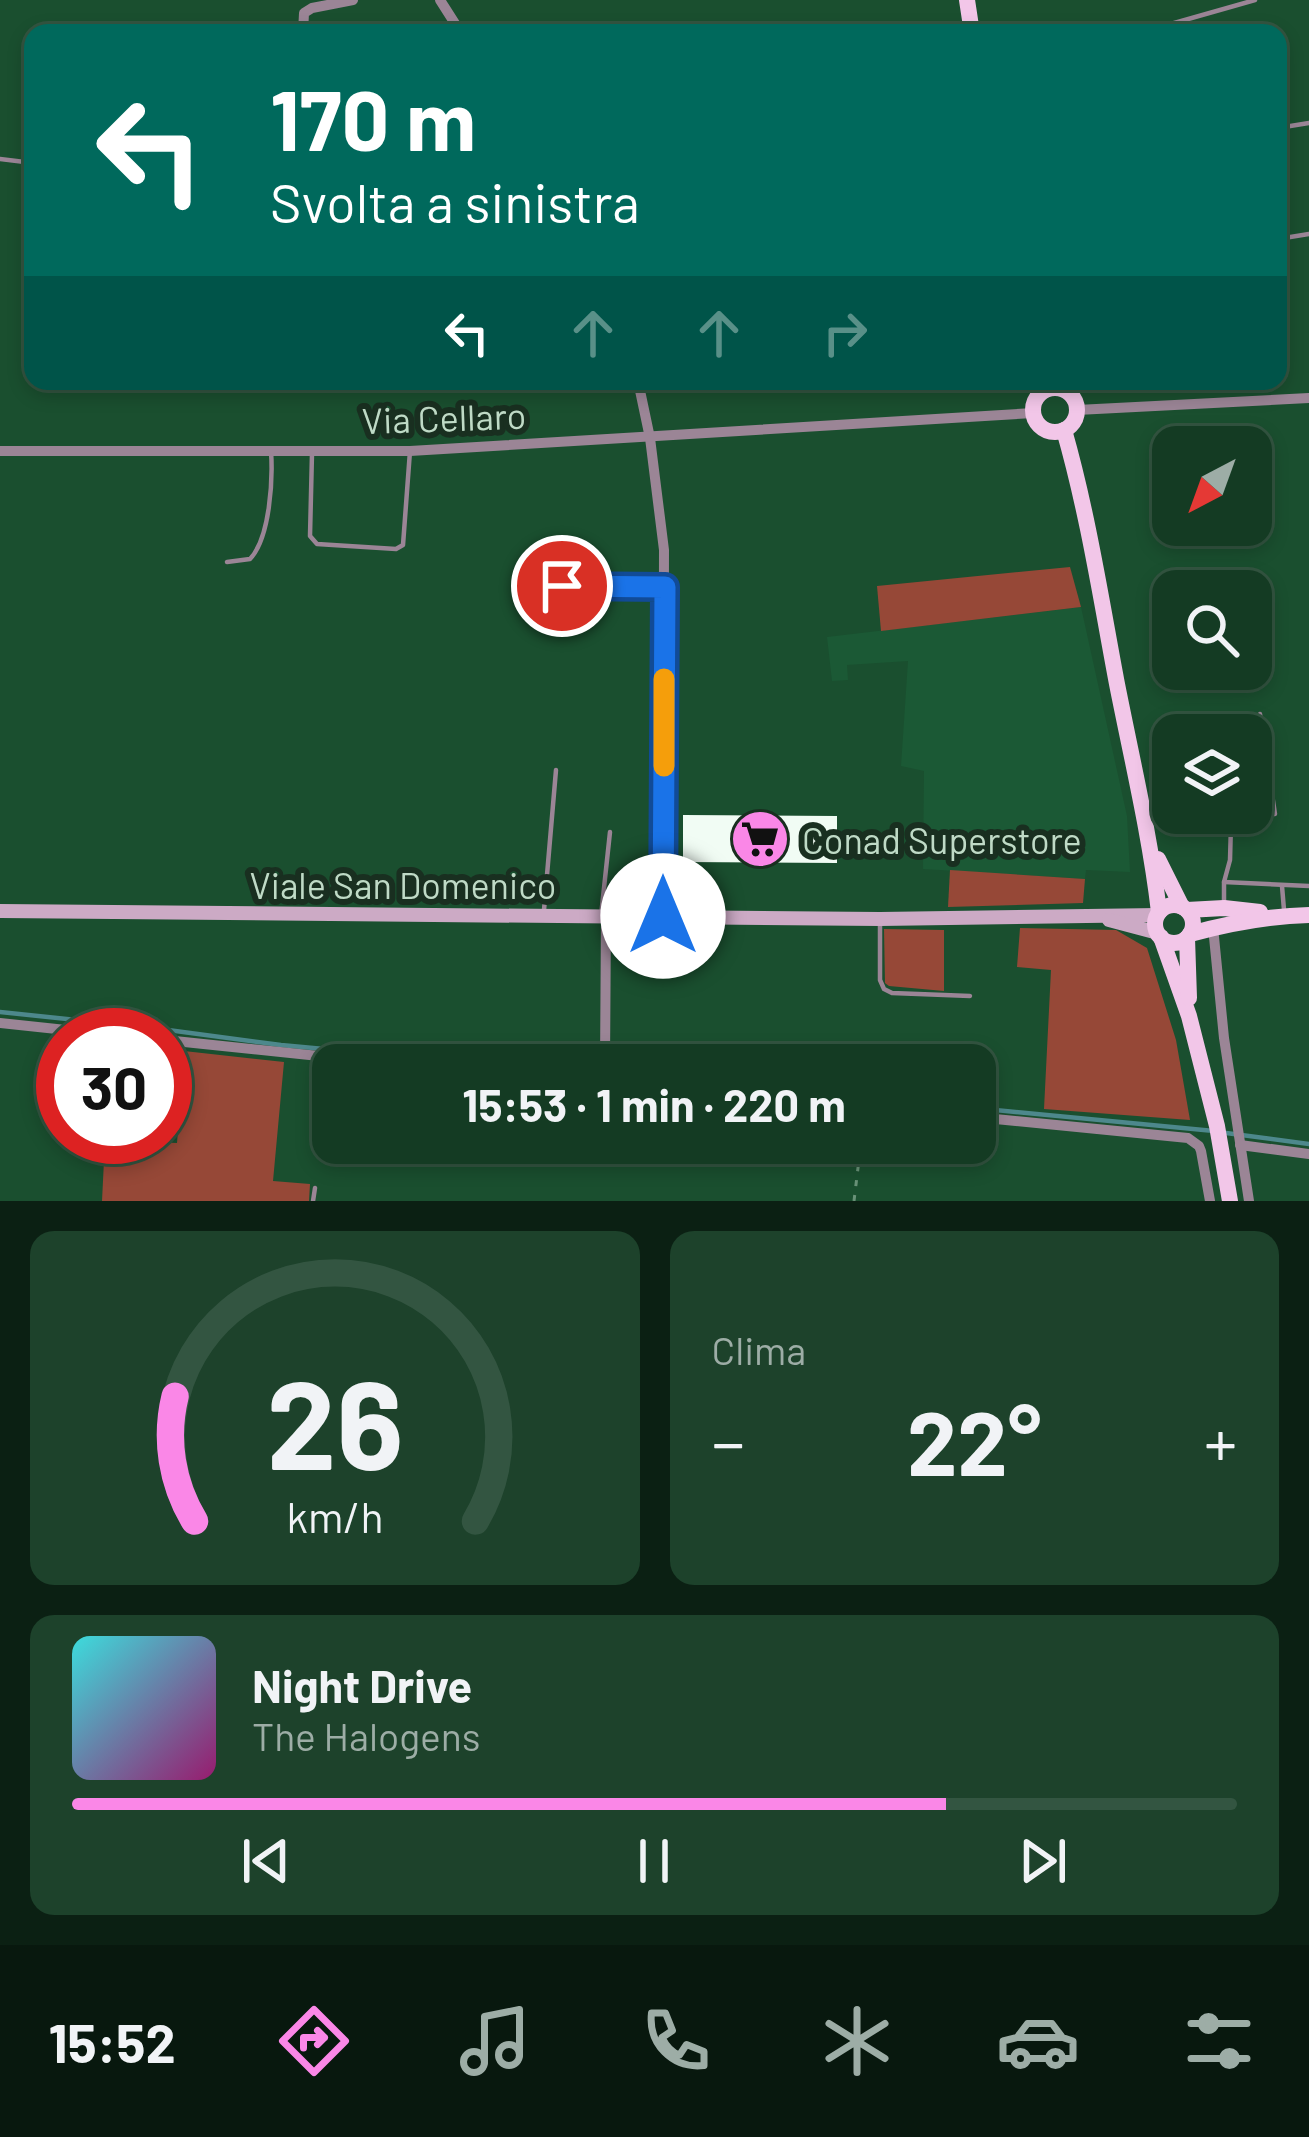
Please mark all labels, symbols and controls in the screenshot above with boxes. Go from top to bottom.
text: 170 m [270,67,476,168]
icon: left [72,72,228,228]
text: Svolta a sinistra [270,169,640,234]
icon: left [434,300,500,366]
icon: ahead [560,300,626,366]
icon: ahead [686,300,752,366]
icon: right [812,300,878,366]
street label: Via Cellaro [361,393,527,441]
north arrow [1152,426,1272,546]
map controls [1152,426,1272,834]
pin [511,535,613,637]
icon: arrive [529,553,595,619]
button: search [1152,570,1272,690]
button: layers [1152,714,1272,834]
supermarket icon: Conad Superstore [729,808,791,870]
place label: Conad Superstore [802,818,1082,861]
position arrow [600,853,726,979]
street label: Viale San Domenico [250,863,556,906]
speed limit sign: 30 [36,1008,192,1164]
text: 15:53 · 1 min · 220 m [462,1077,846,1131]
text: Clima [712,1326,806,1373]
text: 26 [266,1345,403,1495]
text: 22° [907,1386,1042,1494]
text: − [712,1401,745,1480]
text: + [1204,1401,1237,1480]
text: km/h [286,1490,383,1542]
text: Night Drive [252,1658,472,1712]
text: The Halogens [252,1712,481,1759]
icon: previous [233,1828,299,1894]
icon: pause [621,1828,687,1894]
icon: next [1010,1828,1076,1894]
icon: directions [272,1999,356,2083]
icon: music [453,1999,537,2083]
icon: phone [634,1999,718,2083]
icon: climate [815,1999,899,2083]
icon: car [996,1999,1080,2083]
icon: filters [1177,1999,1261,2083]
text: 15:52 [48,2009,176,2074]

